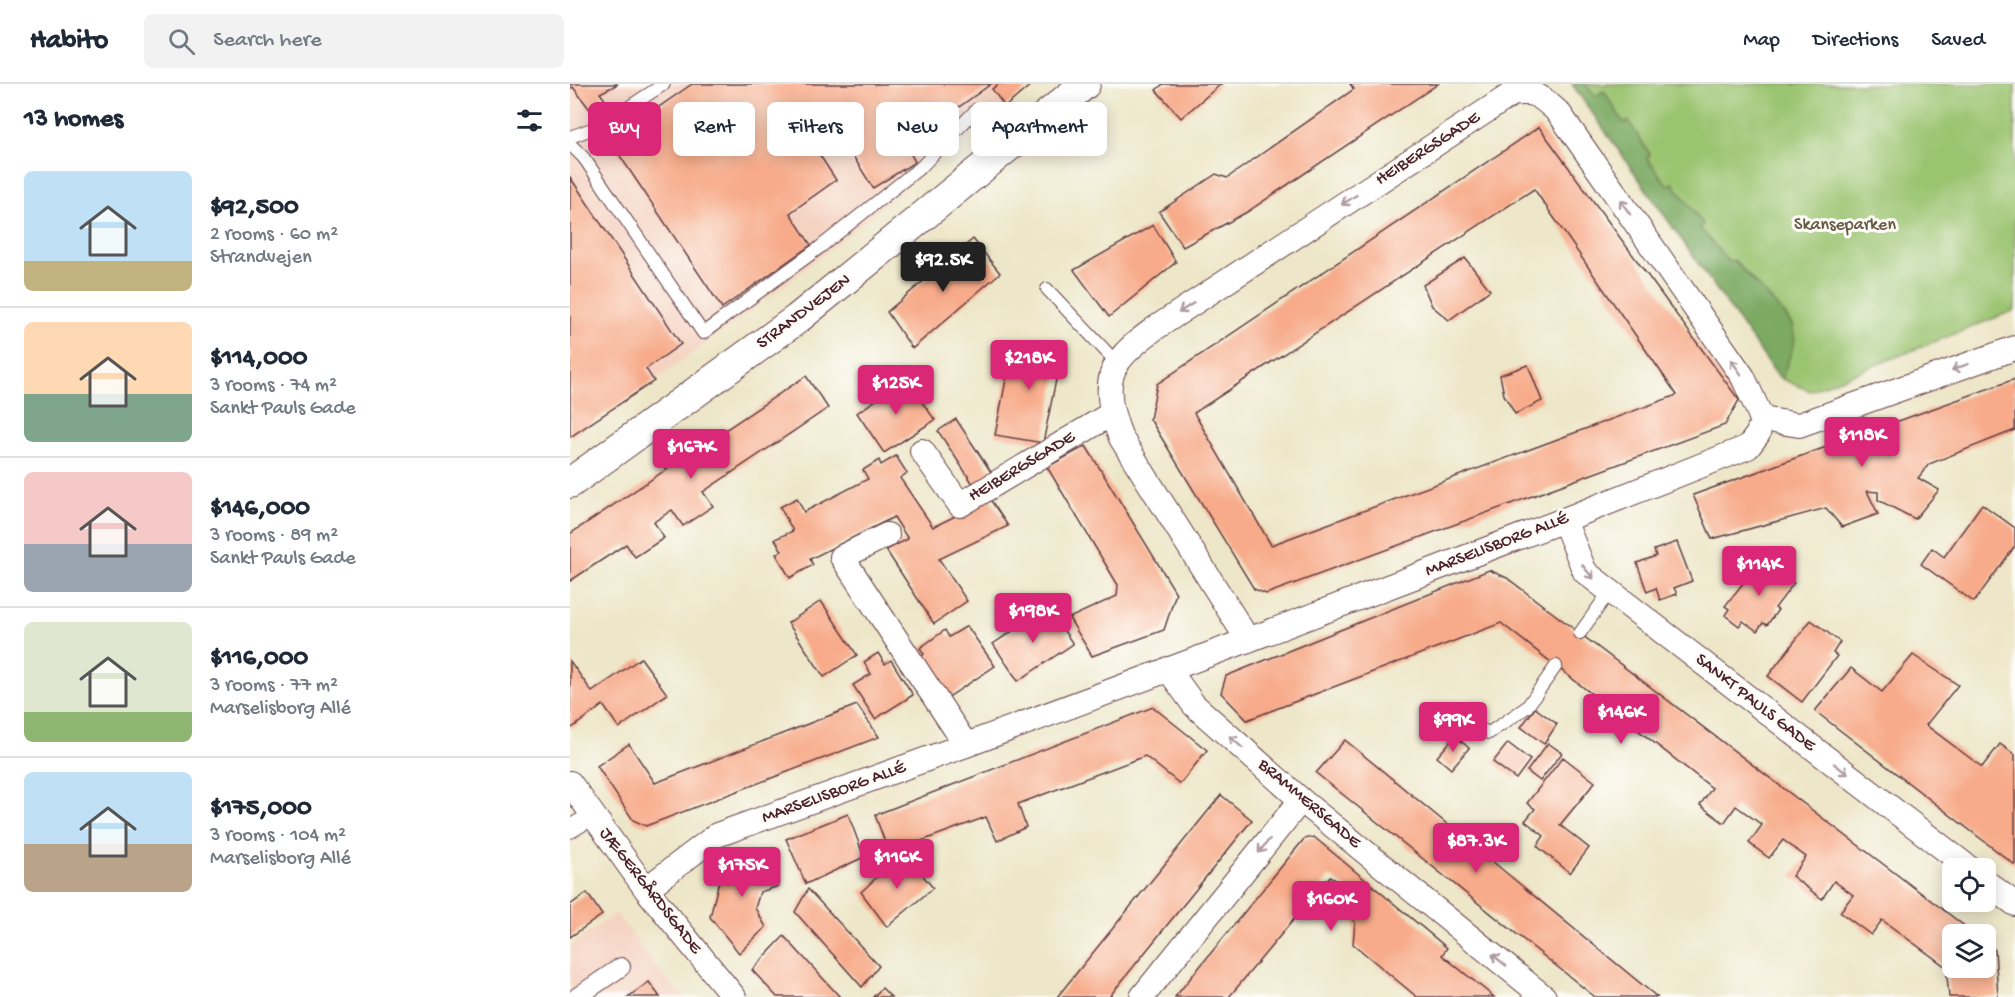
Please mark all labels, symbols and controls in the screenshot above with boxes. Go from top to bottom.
search box [144,14,564,68]
text: Habito [30,25,108,58]
icon: search [165,25,198,58]
text: Search here [213,28,322,54]
text: Map [1743,29,1780,54]
text: Directions [1813,29,1898,54]
text: Saved [1931,29,1985,54]
chip: Buy [588,102,661,156]
chip: Rent [673,102,755,156]
chip: Filters [767,102,864,156]
chip: New [876,102,959,156]
chip: Apartment [971,102,1107,156]
icon: filters [513,104,546,137]
text: 13 homes [24,105,123,136]
street label: HEIBERGSGADE [1372,107,1485,191]
text: $92,500 [210,193,299,224]
icon: home [72,195,144,267]
one-way arrow [1341,195,1358,207]
one-way arrow [1619,199,1631,215]
park label: Skanseparken [1794,215,1896,236]
text: 2 rooms · 60 m² [210,224,338,247]
pin: $92.5K [894,242,992,293]
text: Strandvejen [210,247,312,270]
text: $92.5K [915,250,971,273]
street label: STRANDVEJEN [753,270,855,354]
one-way arrow [1178,301,1195,314]
pin: $218K [987,340,1071,391]
text: $114,000 [210,344,307,375]
icon: home [72,346,144,418]
text: $218K [1005,348,1053,371]
one-way arrow [1730,359,1742,376]
one-way arrow [1951,363,1970,374]
pin: $125K [854,365,938,416]
text: $125K [872,373,920,396]
text: 3 rooms · 74 m² [210,375,337,398]
text: Sankt Pauls Gade [210,398,356,421]
pin: $118K [1820,417,1904,468]
text: $118K [1838,425,1886,448]
street label: HEIBERGSGADE [965,427,1080,507]
pin: $167K [649,429,733,480]
text: $167K [667,437,715,460]
text: $146,000 [210,494,310,525]
icon: home [72,496,144,568]
street label: MARSELISBORG ALLÉ [1423,508,1572,582]
text: 3 rooms · 89 m² [210,525,338,548]
pin: $114K [1717,546,1801,597]
text: Sankt Pauls Gade [210,548,356,571]
text: $114K [1736,554,1782,577]
one-way arrow [1582,564,1595,580]
pin: $198K [991,593,1075,644]
text: $198K [1008,601,1058,624]
text: $116,000 [210,644,308,675]
icon: home [72,646,144,718]
street label: SANKT PAULS GADE [1691,650,1820,757]
text: 3 rooms · 77 m² [210,675,338,698]
pin: $146K [1579,694,1663,745]
text: Marselisborg Allé [210,698,351,721]
pin: $99K [1417,702,1489,753]
text: $146K [1597,702,1645,725]
text: $99K [1433,710,1473,733]
one-way arrow [1228,735,1243,749]
street label: BRAMMERSGADE [1252,754,1365,854]
street label: MARSELISBORG ALLÉ [759,757,909,829]
one-way arrow [1832,763,1848,776]
text: $175,000 [210,794,312,825]
icon: home [72,796,144,868]
street label: JÆGERGÅRDSGADE [594,822,708,959]
pin: $87.3K [1427,823,1525,874]
text: 3 rooms · 104 m² [210,825,346,848]
text: $87.3K [1447,831,1505,854]
one-way arrow [1258,837,1271,853]
pin: $116K [855,839,939,890]
pin: $175K [700,847,784,898]
text: $116K [874,847,920,870]
text: Marselisborg Allé [210,848,351,871]
text: $175K [718,855,767,878]
map controls [1942,858,1996,978]
button: locate [1942,858,1996,912]
pin: $160K [1289,881,1373,932]
text: $160K [1306,889,1356,912]
button: layers [1942,924,1996,978]
one-way arrow [1491,954,1507,967]

